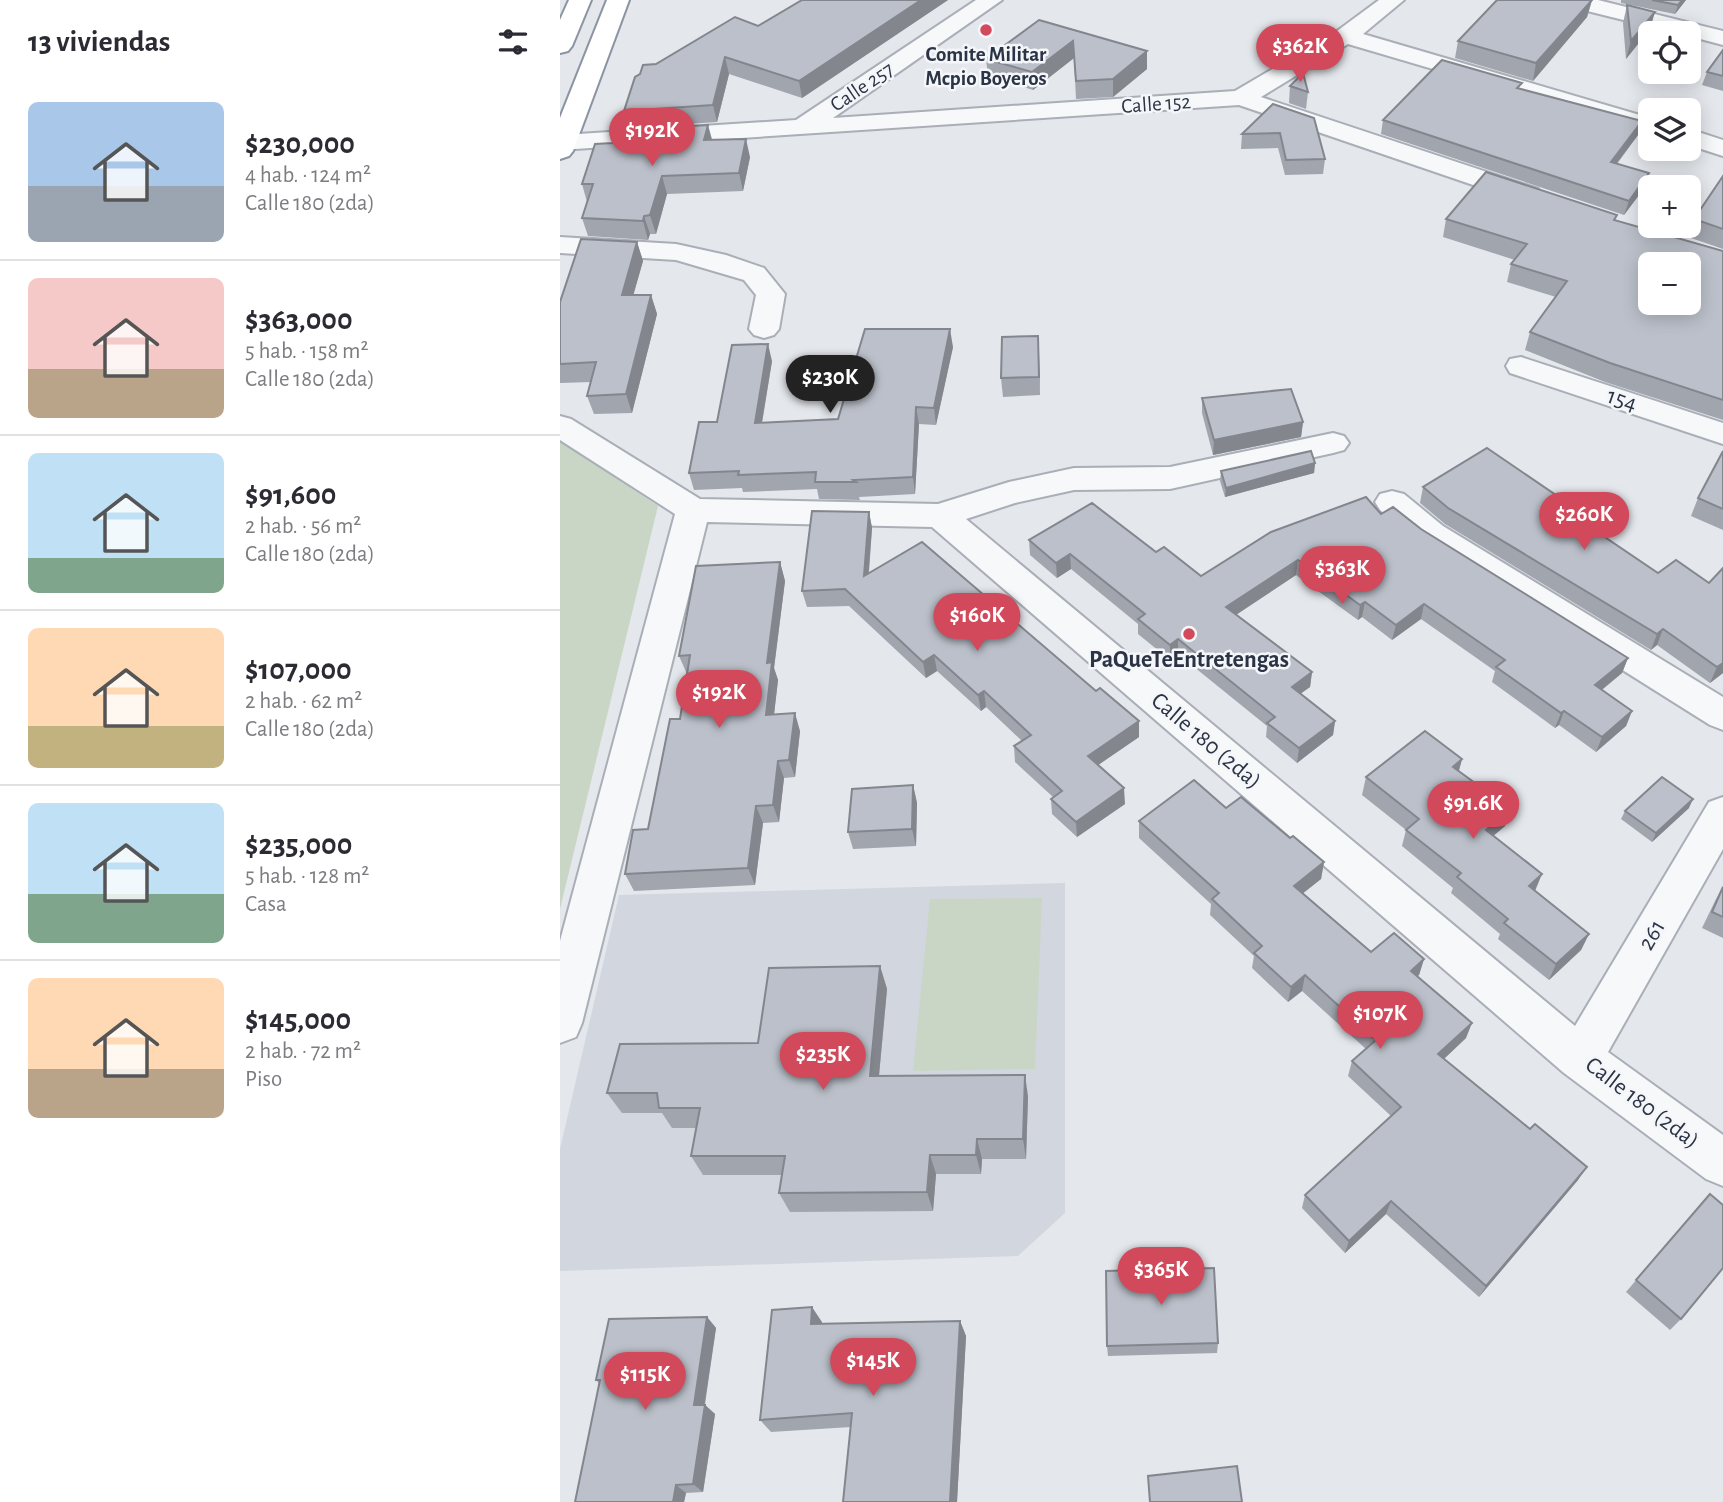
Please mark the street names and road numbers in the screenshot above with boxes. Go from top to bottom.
street label: Calle 257 [827,58,898,116]
street label: Calle 152 [1121,91,1191,117]
street label: 154 [1604,384,1640,416]
street label: Calle 180 (2da) [1146,688,1266,794]
street label: 261 [1634,916,1670,954]
street label: Calle 180 (2da) [1581,1053,1703,1153]

